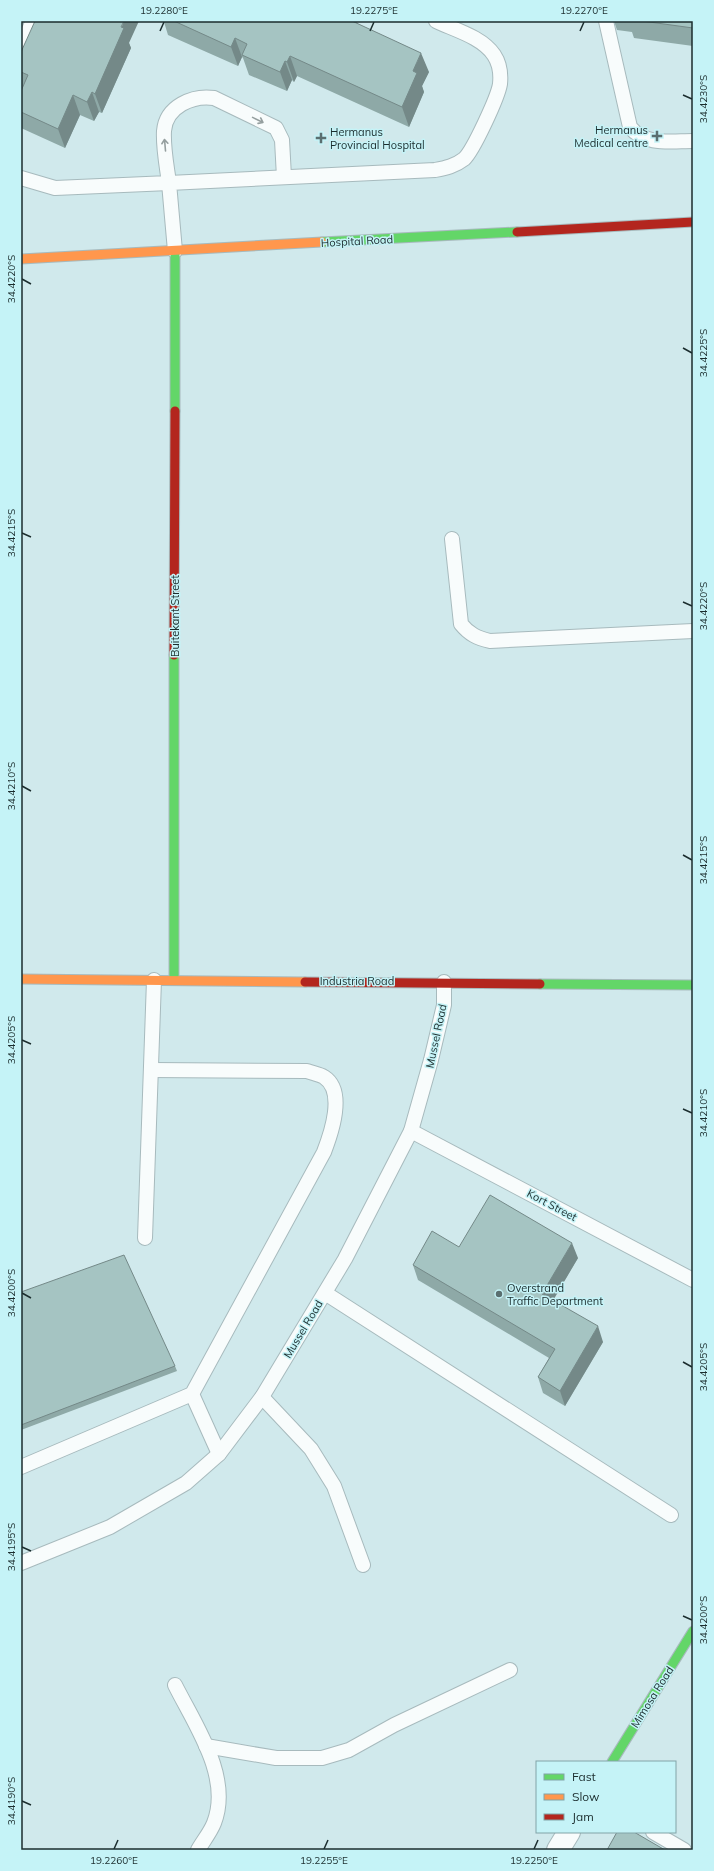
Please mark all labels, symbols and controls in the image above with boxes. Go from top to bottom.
text: 19.2280°E [140,4,188,17]
text: 19.2275°E [350,4,398,17]
text: 19.2270°E [560,4,608,17]
text: 34.4230°S [697,75,710,123]
one-way arrow [252,116,264,124]
place label: Hermanus Medical centre [574,123,648,150]
place label: Hermanus Provincial Hospital [330,125,425,152]
marker: Hermanus Medical centre [651,130,663,142]
marker: Hermanus Provincial Hospital [315,132,327,144]
one-way arrow [161,139,169,152]
street label: Hospital Road [321,232,393,250]
text: 34.4220°S [5,255,18,303]
text: 34.4225°S [697,329,710,377]
text: 34.4215°S [5,509,18,557]
street label: Buitekant Street [168,575,182,657]
text: 34.4220°S [697,582,710,630]
text: 34.4210°S [5,762,18,810]
text: 34.4215°S [697,836,710,884]
street label: Industria Road [320,974,394,988]
street label: Mussel Road [422,1003,450,1069]
text: 34.4205°S [5,1016,18,1064]
text: 34.4210°S [697,1089,710,1137]
street label: Kort Street [525,1186,579,1224]
text: 34.4200°S [5,1269,18,1317]
place label: Overstrand Traffic Department [507,1281,603,1308]
marker: Overstrand Traffic Department [494,1289,504,1299]
street label: Mussel Road [280,1297,326,1361]
text: 34.4205°S [697,1343,710,1391]
text: 34.4195°S [5,1523,18,1571]
text: 34.4200°S [697,1596,710,1644]
street label: Mimosa Road [628,1664,676,1730]
legend [536,1761,676,1833]
text: Fast [572,1769,596,1784]
text: 34.4190°S [5,1777,18,1825]
text: Slow [572,1789,600,1804]
text: Jam [572,1809,594,1824]
text: 19.2260°E [90,1854,138,1867]
text: 19.2255°E [300,1854,348,1867]
text: 19.2250°E [510,1854,558,1867]

